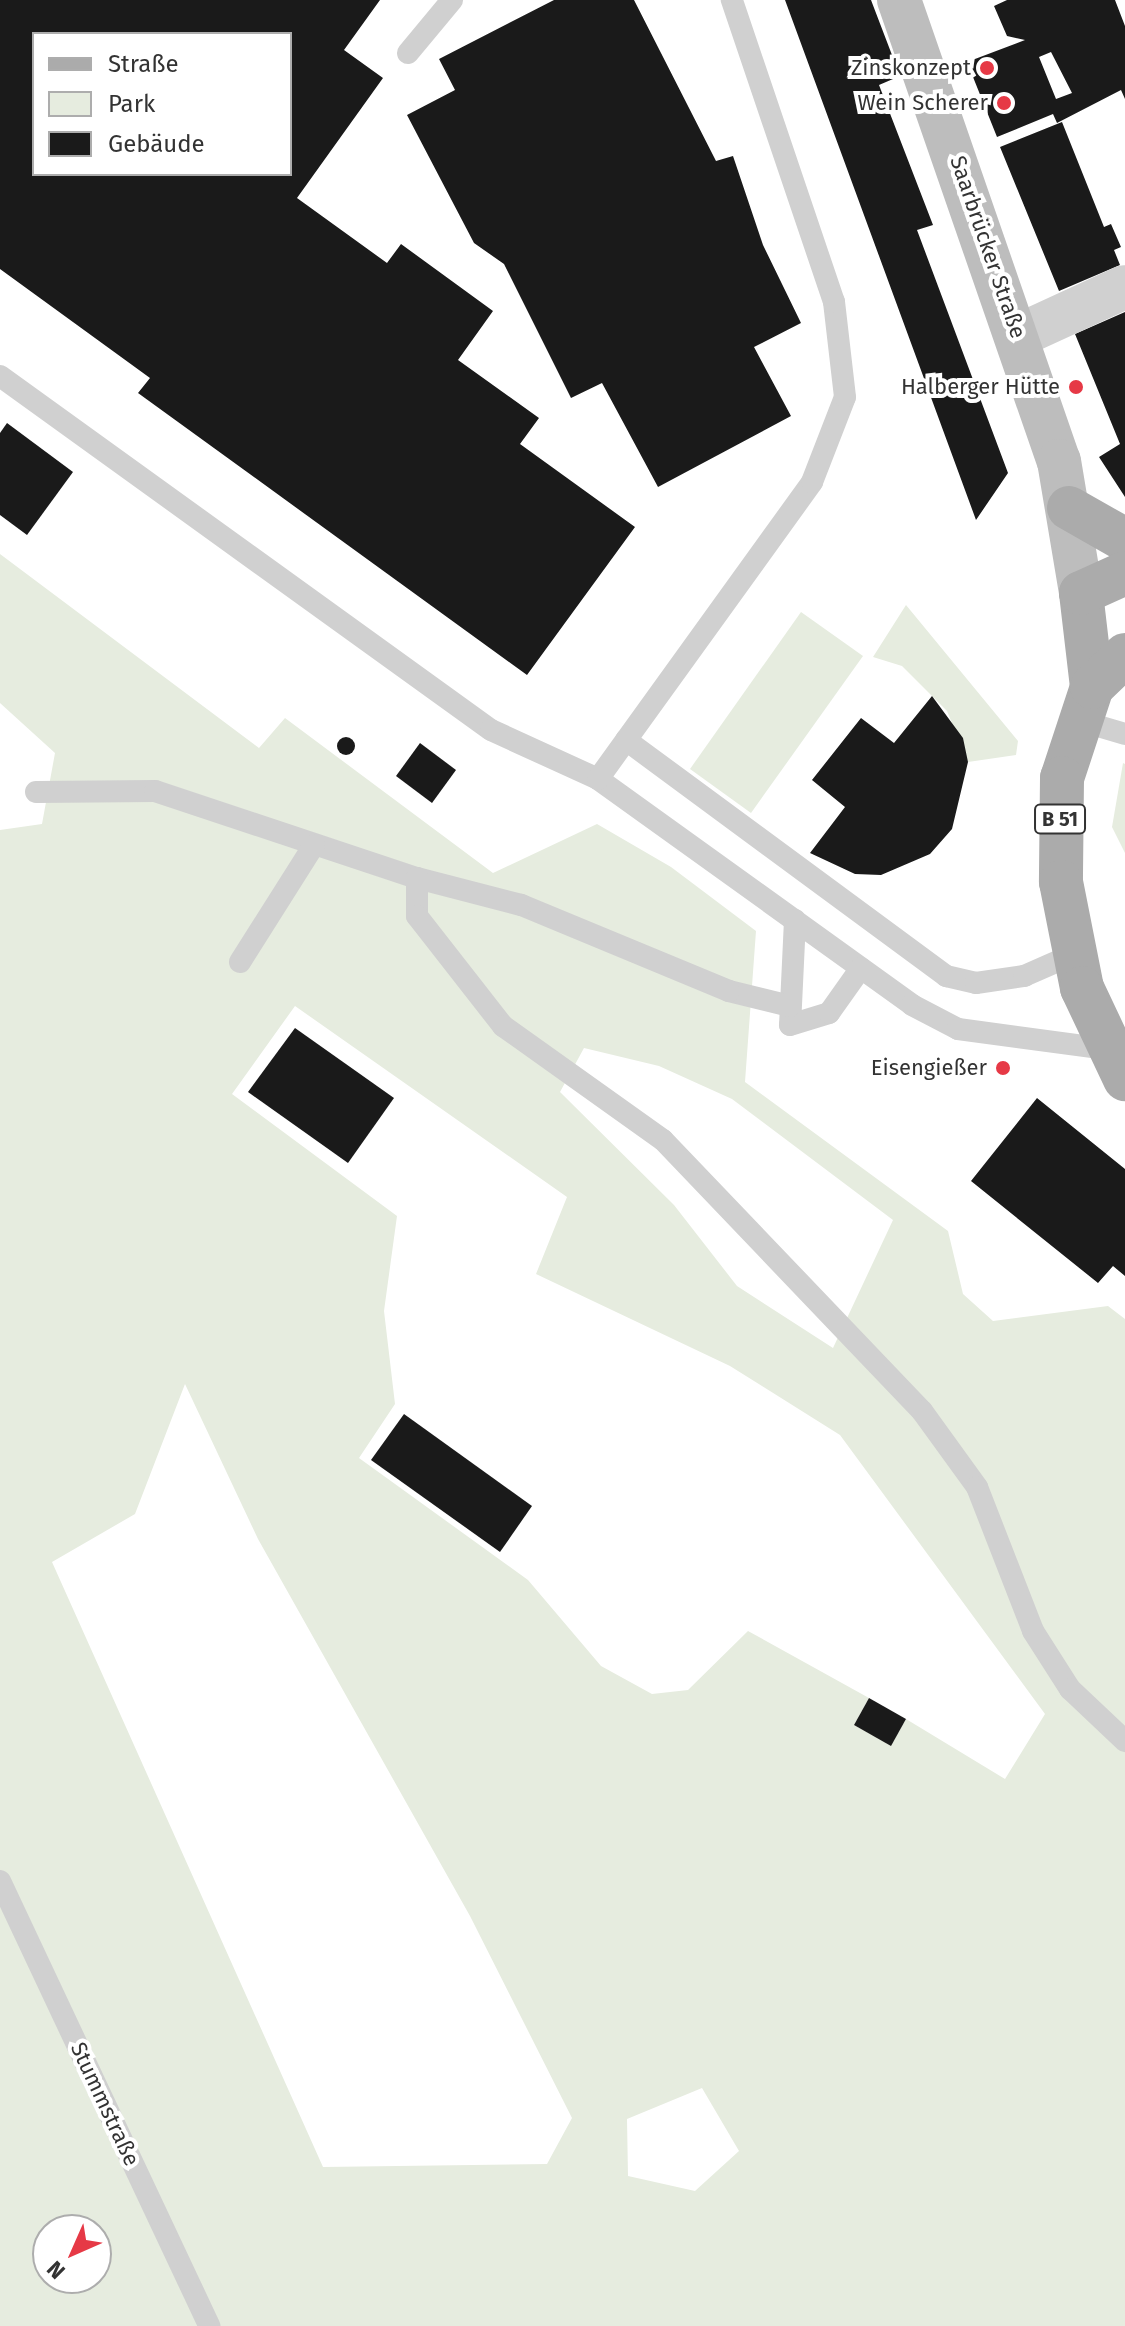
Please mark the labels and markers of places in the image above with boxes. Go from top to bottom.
place label: Zinskonzept [851,55,971,81]
marker: Zinskonzept [978,59,996,77]
place label: Wein Scherer [857,90,988,116]
marker: Wein Scherer [995,94,1013,112]
place label: Halberger Hütte [901,374,1060,400]
marker: Halberger Hütte [1067,378,1085,396]
place label: Eisengießer [871,1055,987,1081]
marker: Eisengießer [994,1059,1012,1077]

